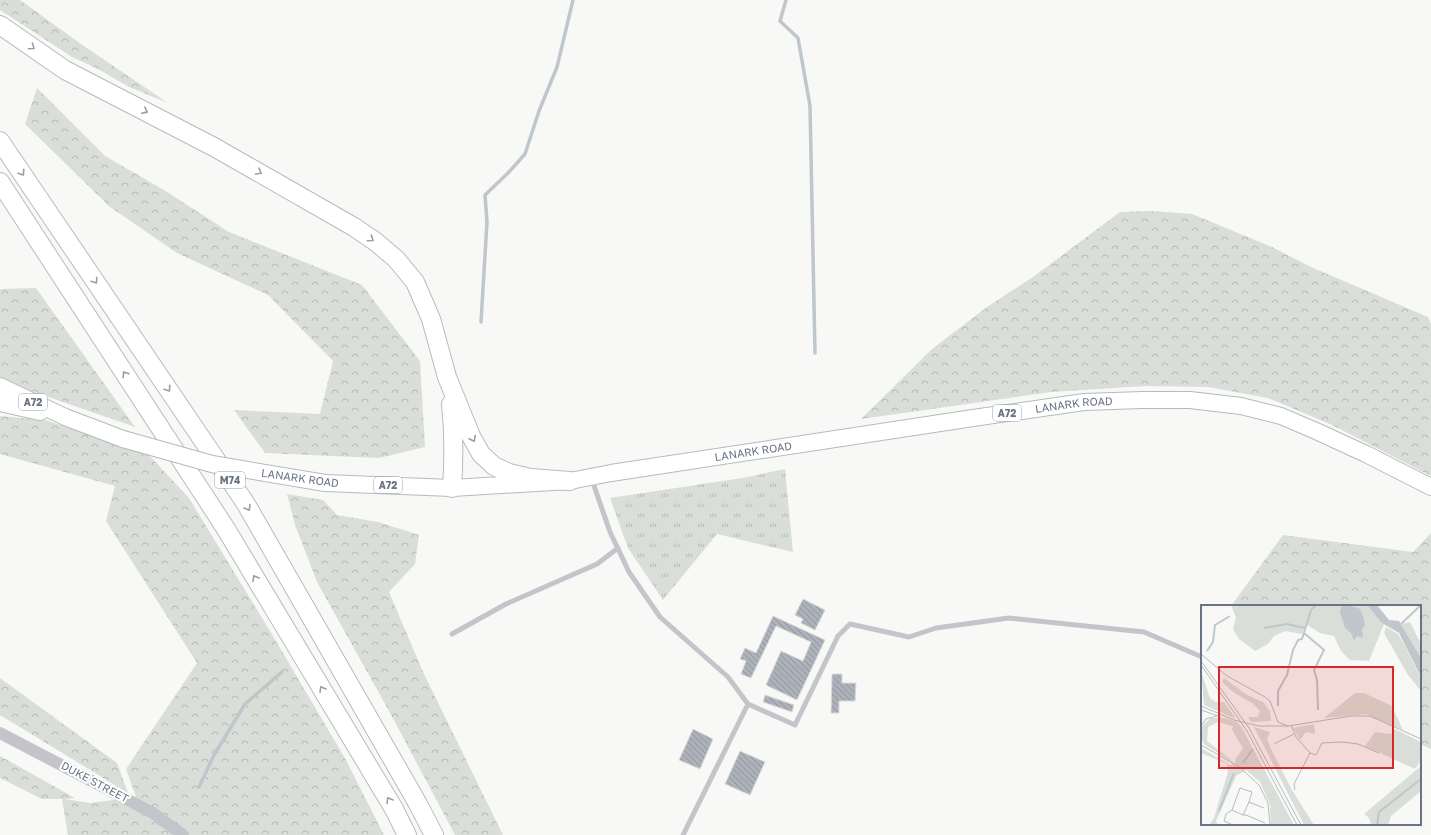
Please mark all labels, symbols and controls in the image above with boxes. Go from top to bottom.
one-way arrow [28,42,35,50]
one-way arrow [141,106,148,114]
one-way arrow [255,168,262,175]
one-way arrow [17,169,24,176]
one-way arrow [367,234,374,242]
one-way arrow [90,277,98,284]
one-way arrow [123,371,130,378]
one-way arrow [163,385,171,392]
road number: A72 [19,394,47,410]
street label: LANARK ROAD [1034,394,1113,415]
road number: A72 [993,405,1021,421]
one-way arrow [468,435,475,442]
street label: LANARK ROAD [714,439,793,463]
street label: LANARK ROAD [261,466,340,489]
road number: M74 [215,472,245,488]
road number: A72 [374,477,402,493]
one-way arrow [244,504,251,511]
one-way arrow [252,575,260,582]
inset map [1201,605,1421,825]
one-way arrow [319,686,327,693]
street label: DUKE STREET [59,758,131,805]
one-way arrow [386,797,393,804]

